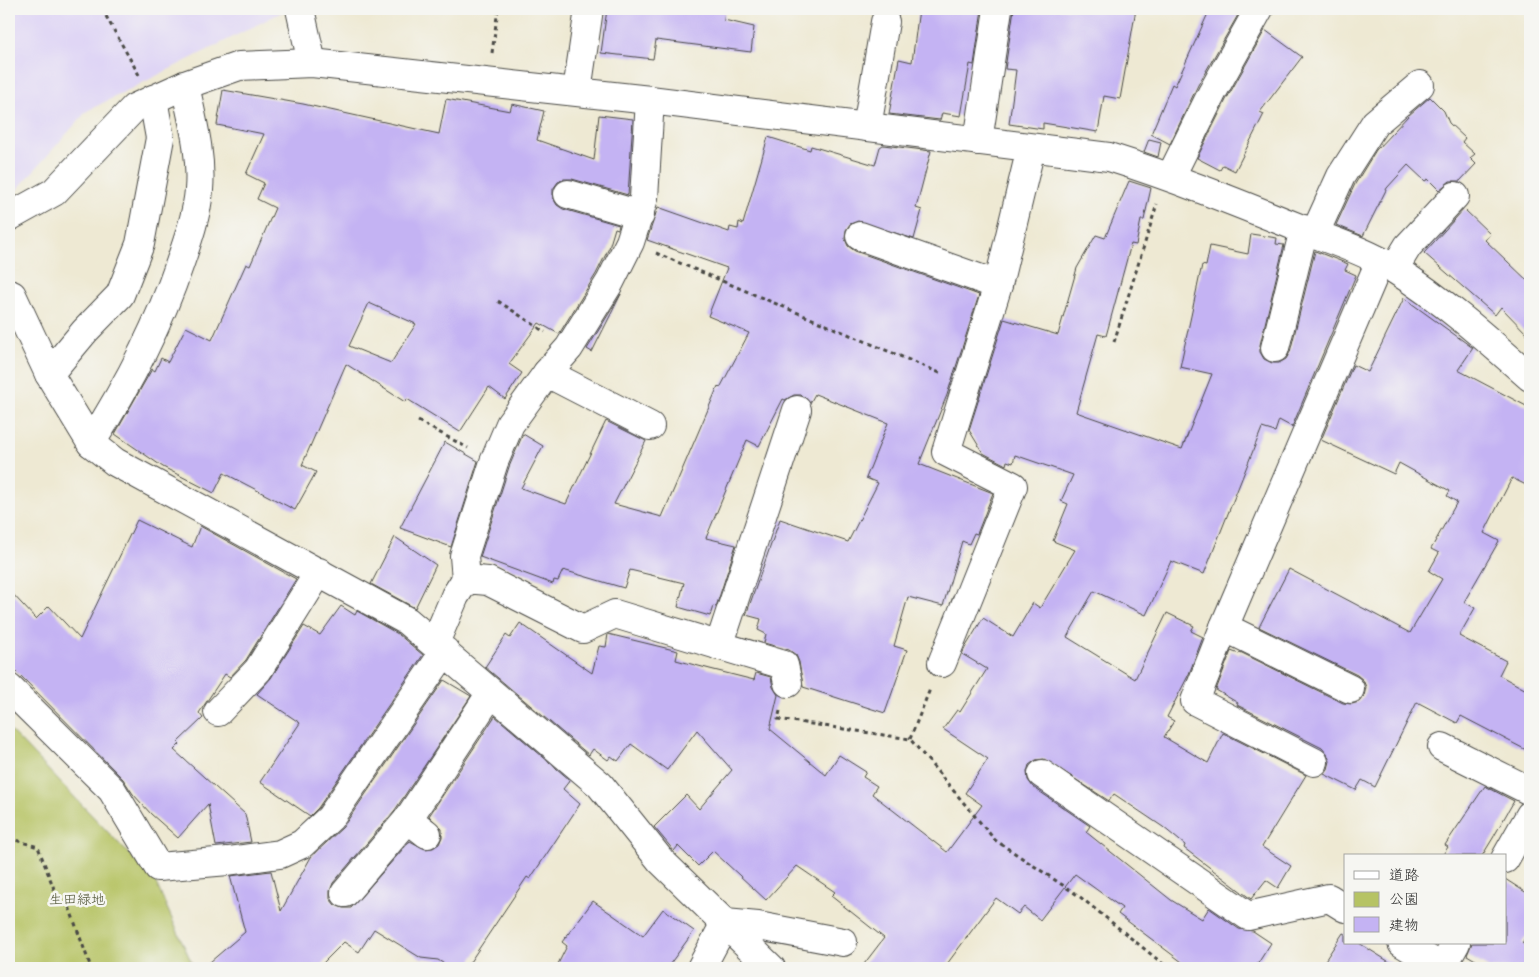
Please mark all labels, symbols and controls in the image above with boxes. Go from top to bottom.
legend [1344,854,1506,944]
text: 道路 [1389,865,1419,885]
text: 公園 [1389,889,1419,909]
park label: 生田緑地 [49,890,105,908]
text: 建物 [1389,915,1419,935]

